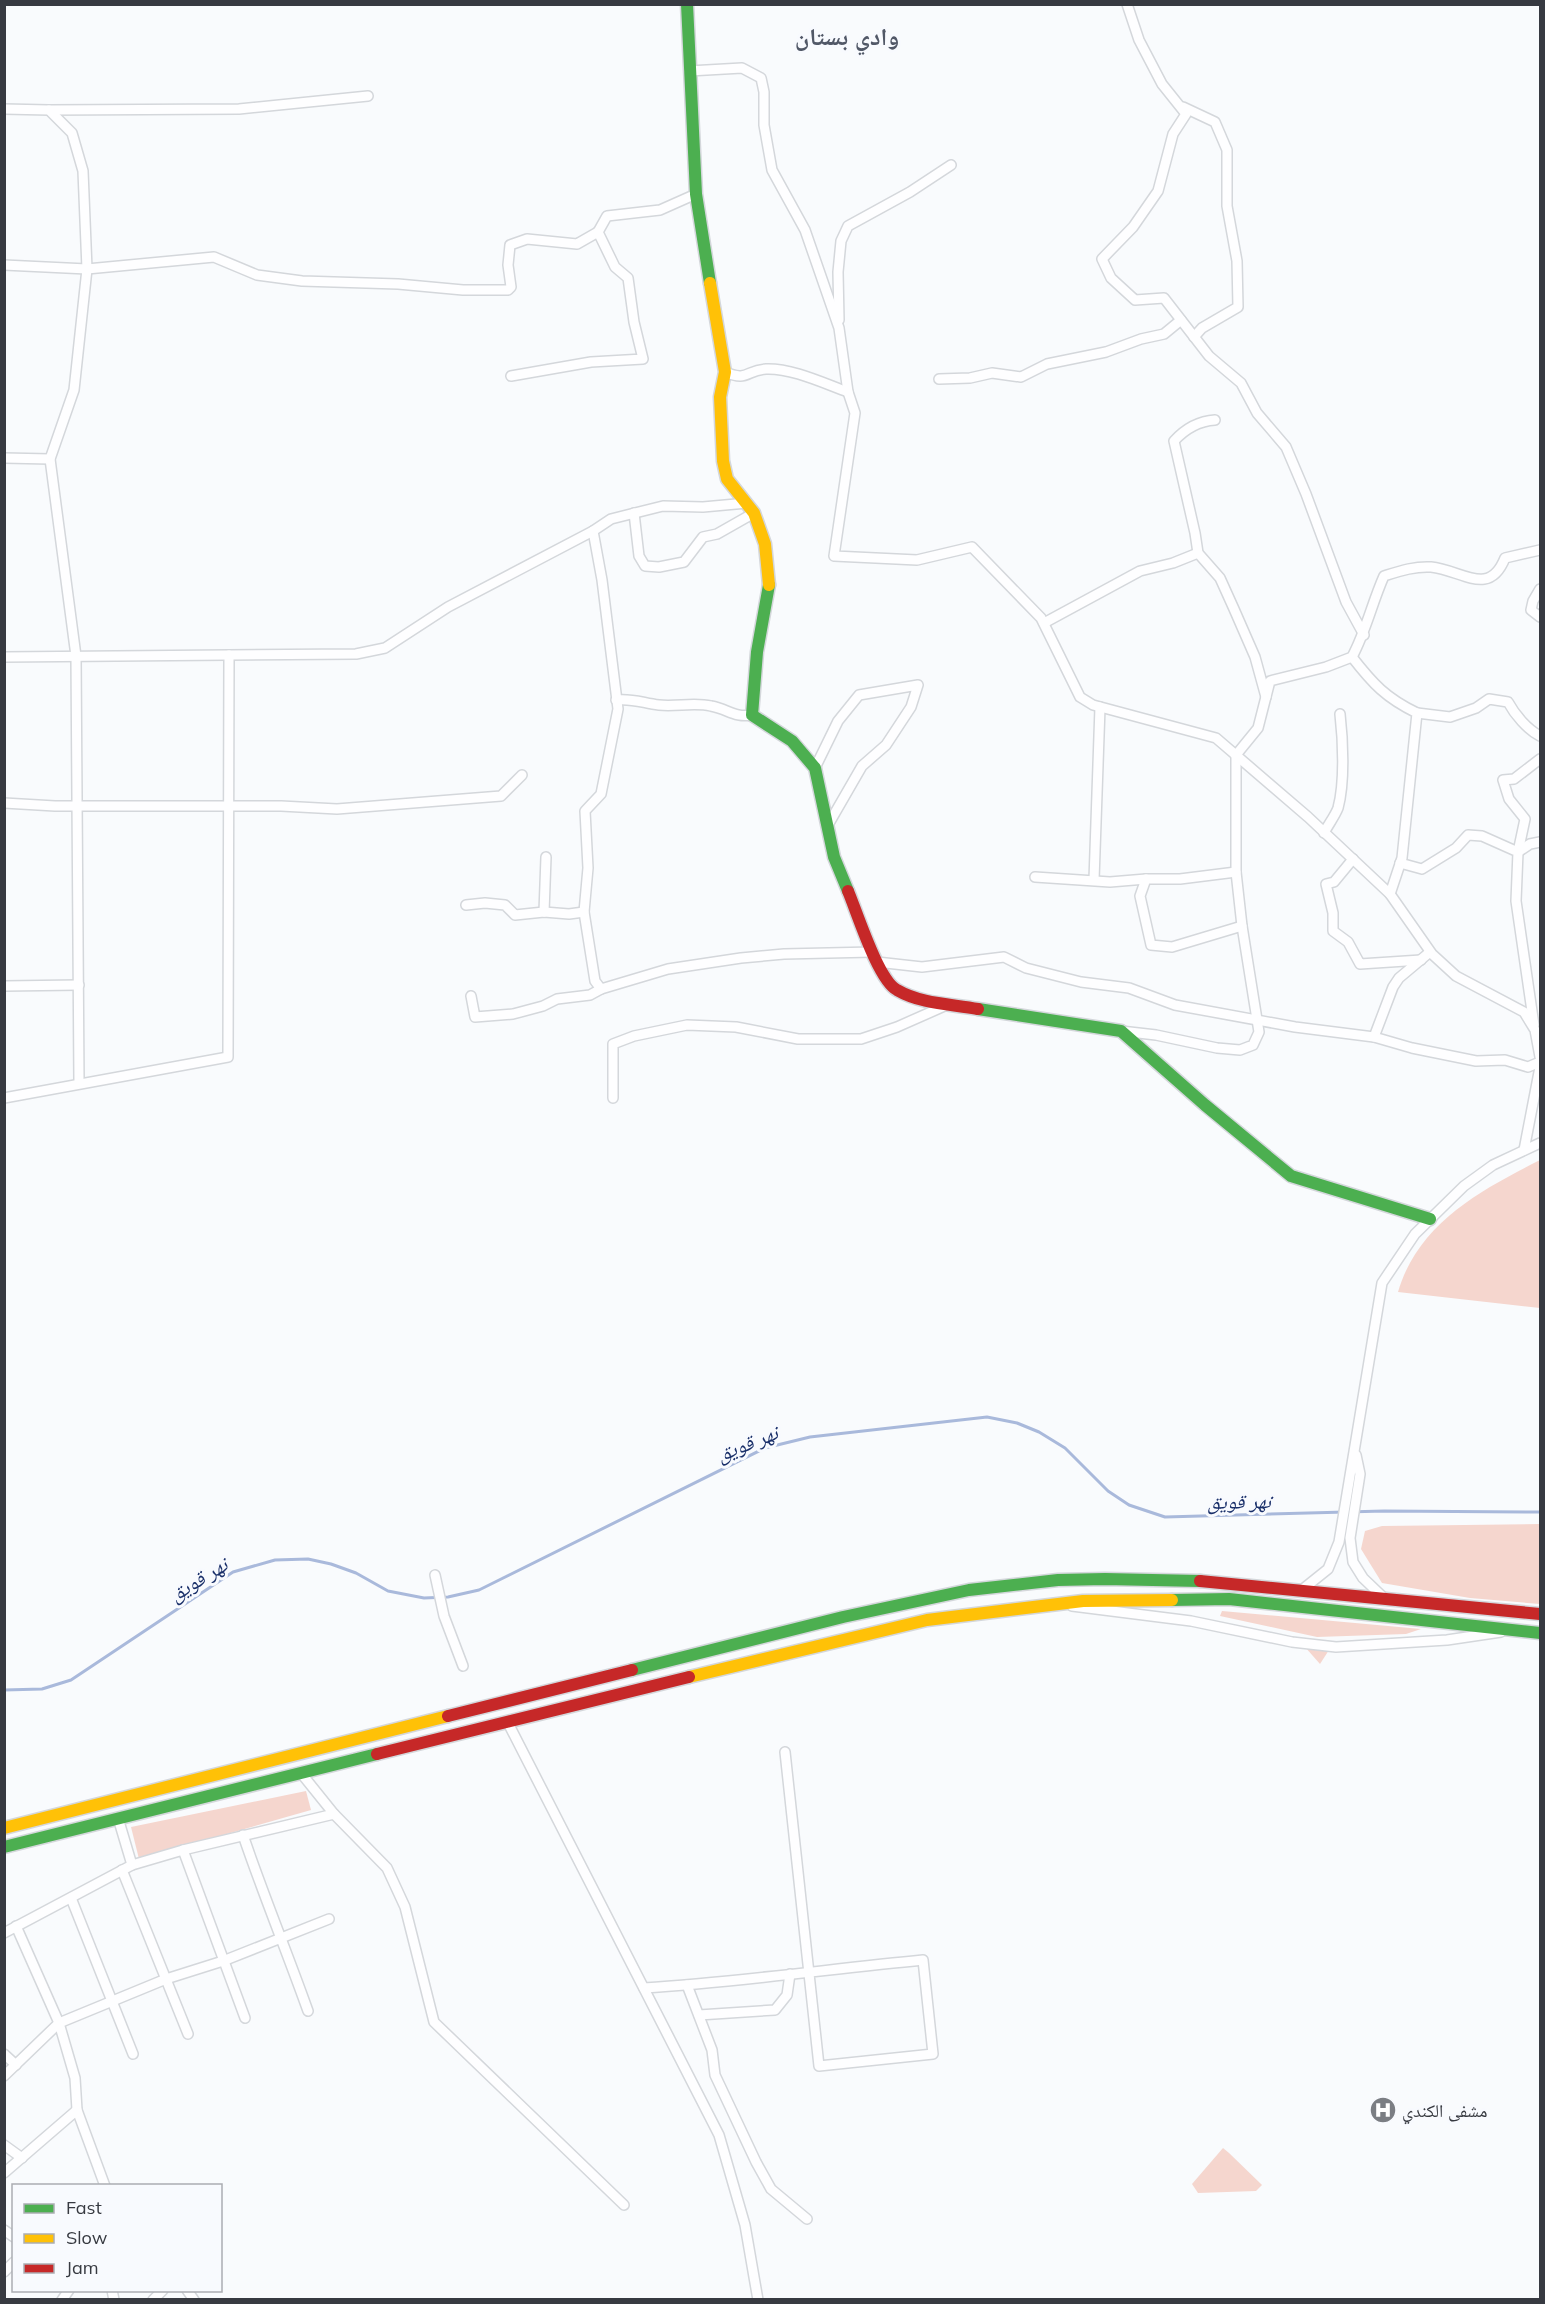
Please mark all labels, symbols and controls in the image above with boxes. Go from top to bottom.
district label: وادي بستان [795,21,899,56]
water label: نهر قويق [713,1418,784,1467]
water label: نهر قويق [1207,1488,1274,1515]
water label: نهر قويق [164,1550,235,1607]
hospital icon: مشفى الكندي [1368,2095,1398,2125]
place label: مشفى الكندي [1402,2099,1487,2125]
legend [12,2184,222,2292]
text: Fast [66,2196,102,2219]
text: Slow [66,2226,108,2249]
text: Jam [66,2256,99,2279]

